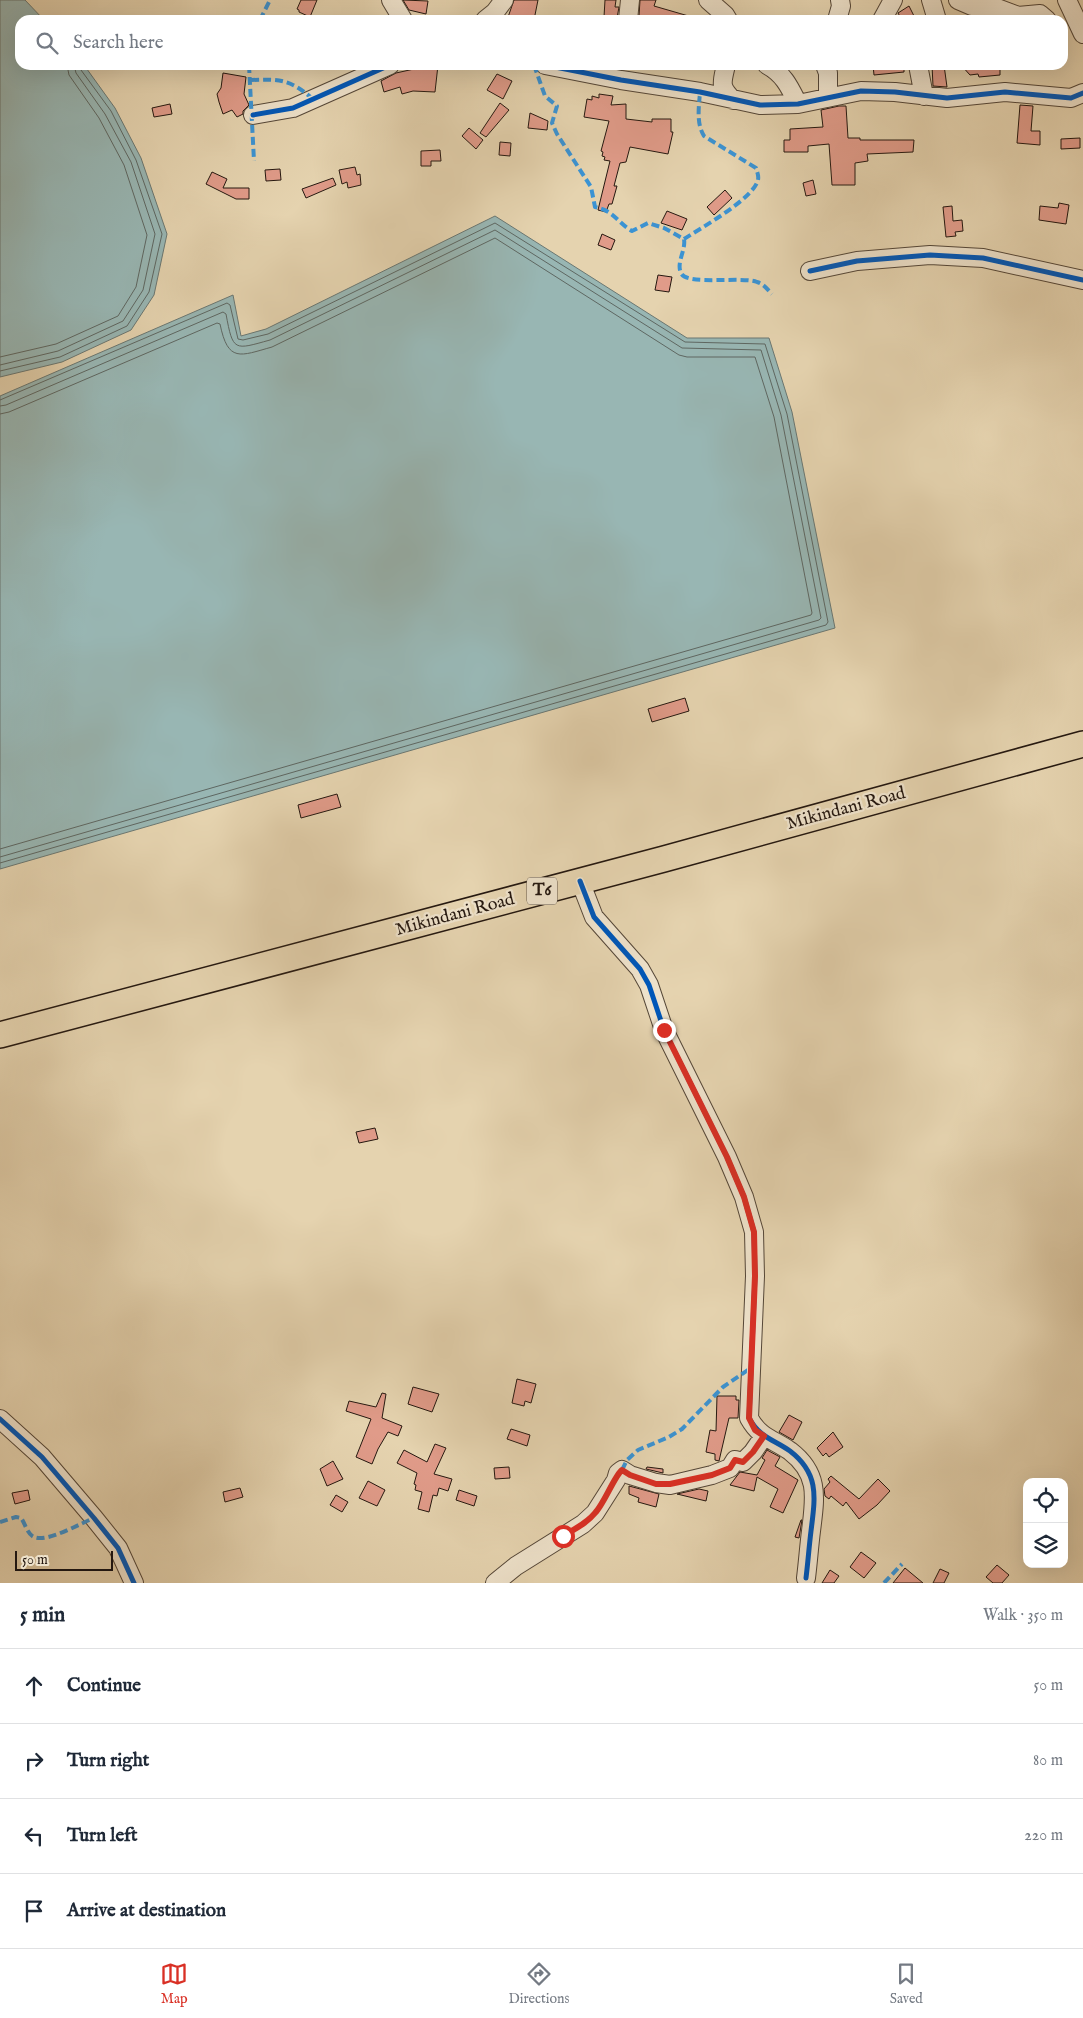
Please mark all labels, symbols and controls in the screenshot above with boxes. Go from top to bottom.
search box [15,15,1068,70]
icon: search [33,29,61,57]
text: Search here [73,31,164,55]
street label: Mikindani Road [784,782,908,836]
road number: T6 [527,878,557,904]
street label: Mikindani Road [393,888,517,942]
route end [653,1019,676,1042]
map controls [1023,1478,1068,1568]
button: locate [1023,1478,1068,1523]
button: layers [1023,1523,1068,1568]
route start [552,1525,575,1548]
scale bar [15,1548,112,1571]
text: 50 m [22,1551,48,1569]
text: 5 min [20,1602,65,1629]
text: Walk · 350 m [983,1606,1063,1626]
icon: ahead [20,1672,48,1700]
text: Continue [67,1674,141,1698]
text: 50 m [1034,1676,1063,1696]
icon: right [20,1747,48,1775]
text: Turn right [67,1749,149,1773]
text: 80 m [1033,1751,1063,1771]
icon: left [20,1822,48,1850]
text: Turn left [67,1824,138,1848]
text: 220 m [1024,1826,1063,1846]
icon: arrive [20,1897,48,1925]
text: Arrive at destination [67,1899,226,1923]
tab: Map [160,1960,188,2008]
tab: Directions [508,1960,569,2008]
tab: Saved [890,1960,923,2008]

